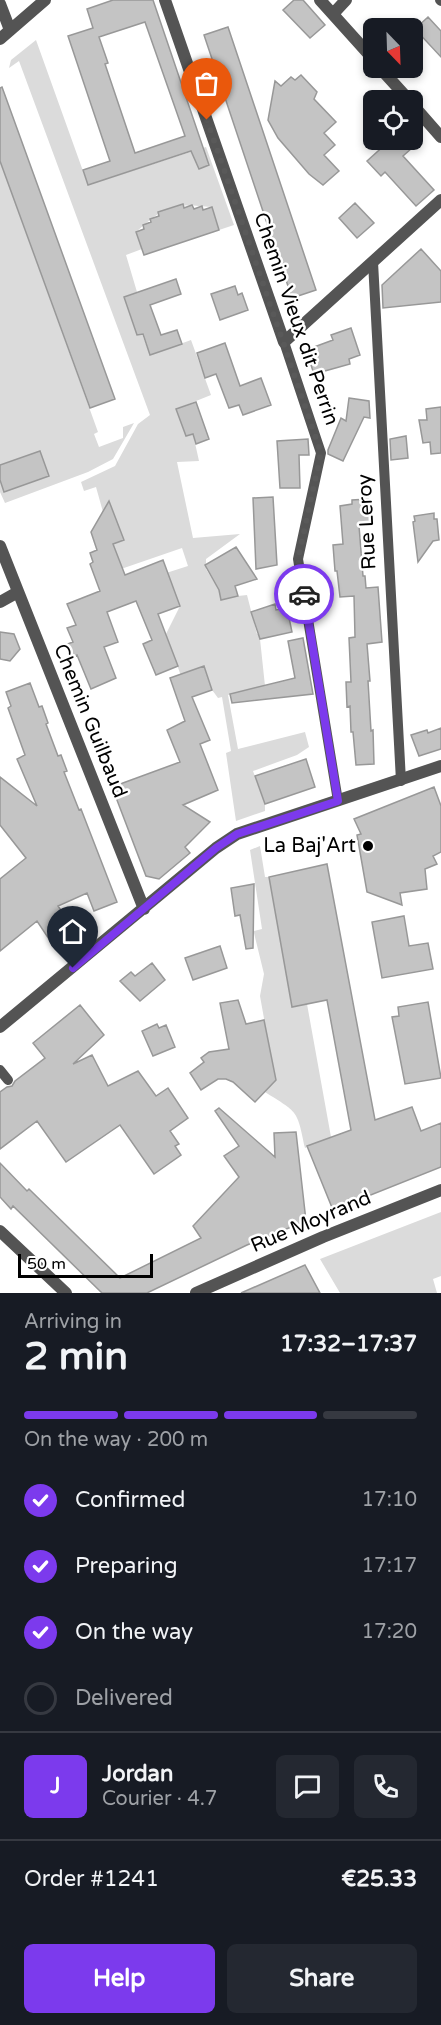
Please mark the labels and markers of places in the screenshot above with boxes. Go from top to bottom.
pin [181,58,232,120]
place label: La Baj'Art [263,834,356,858]
marker: La Baj'Art [361,839,375,853]
pin [47,906,98,968]

